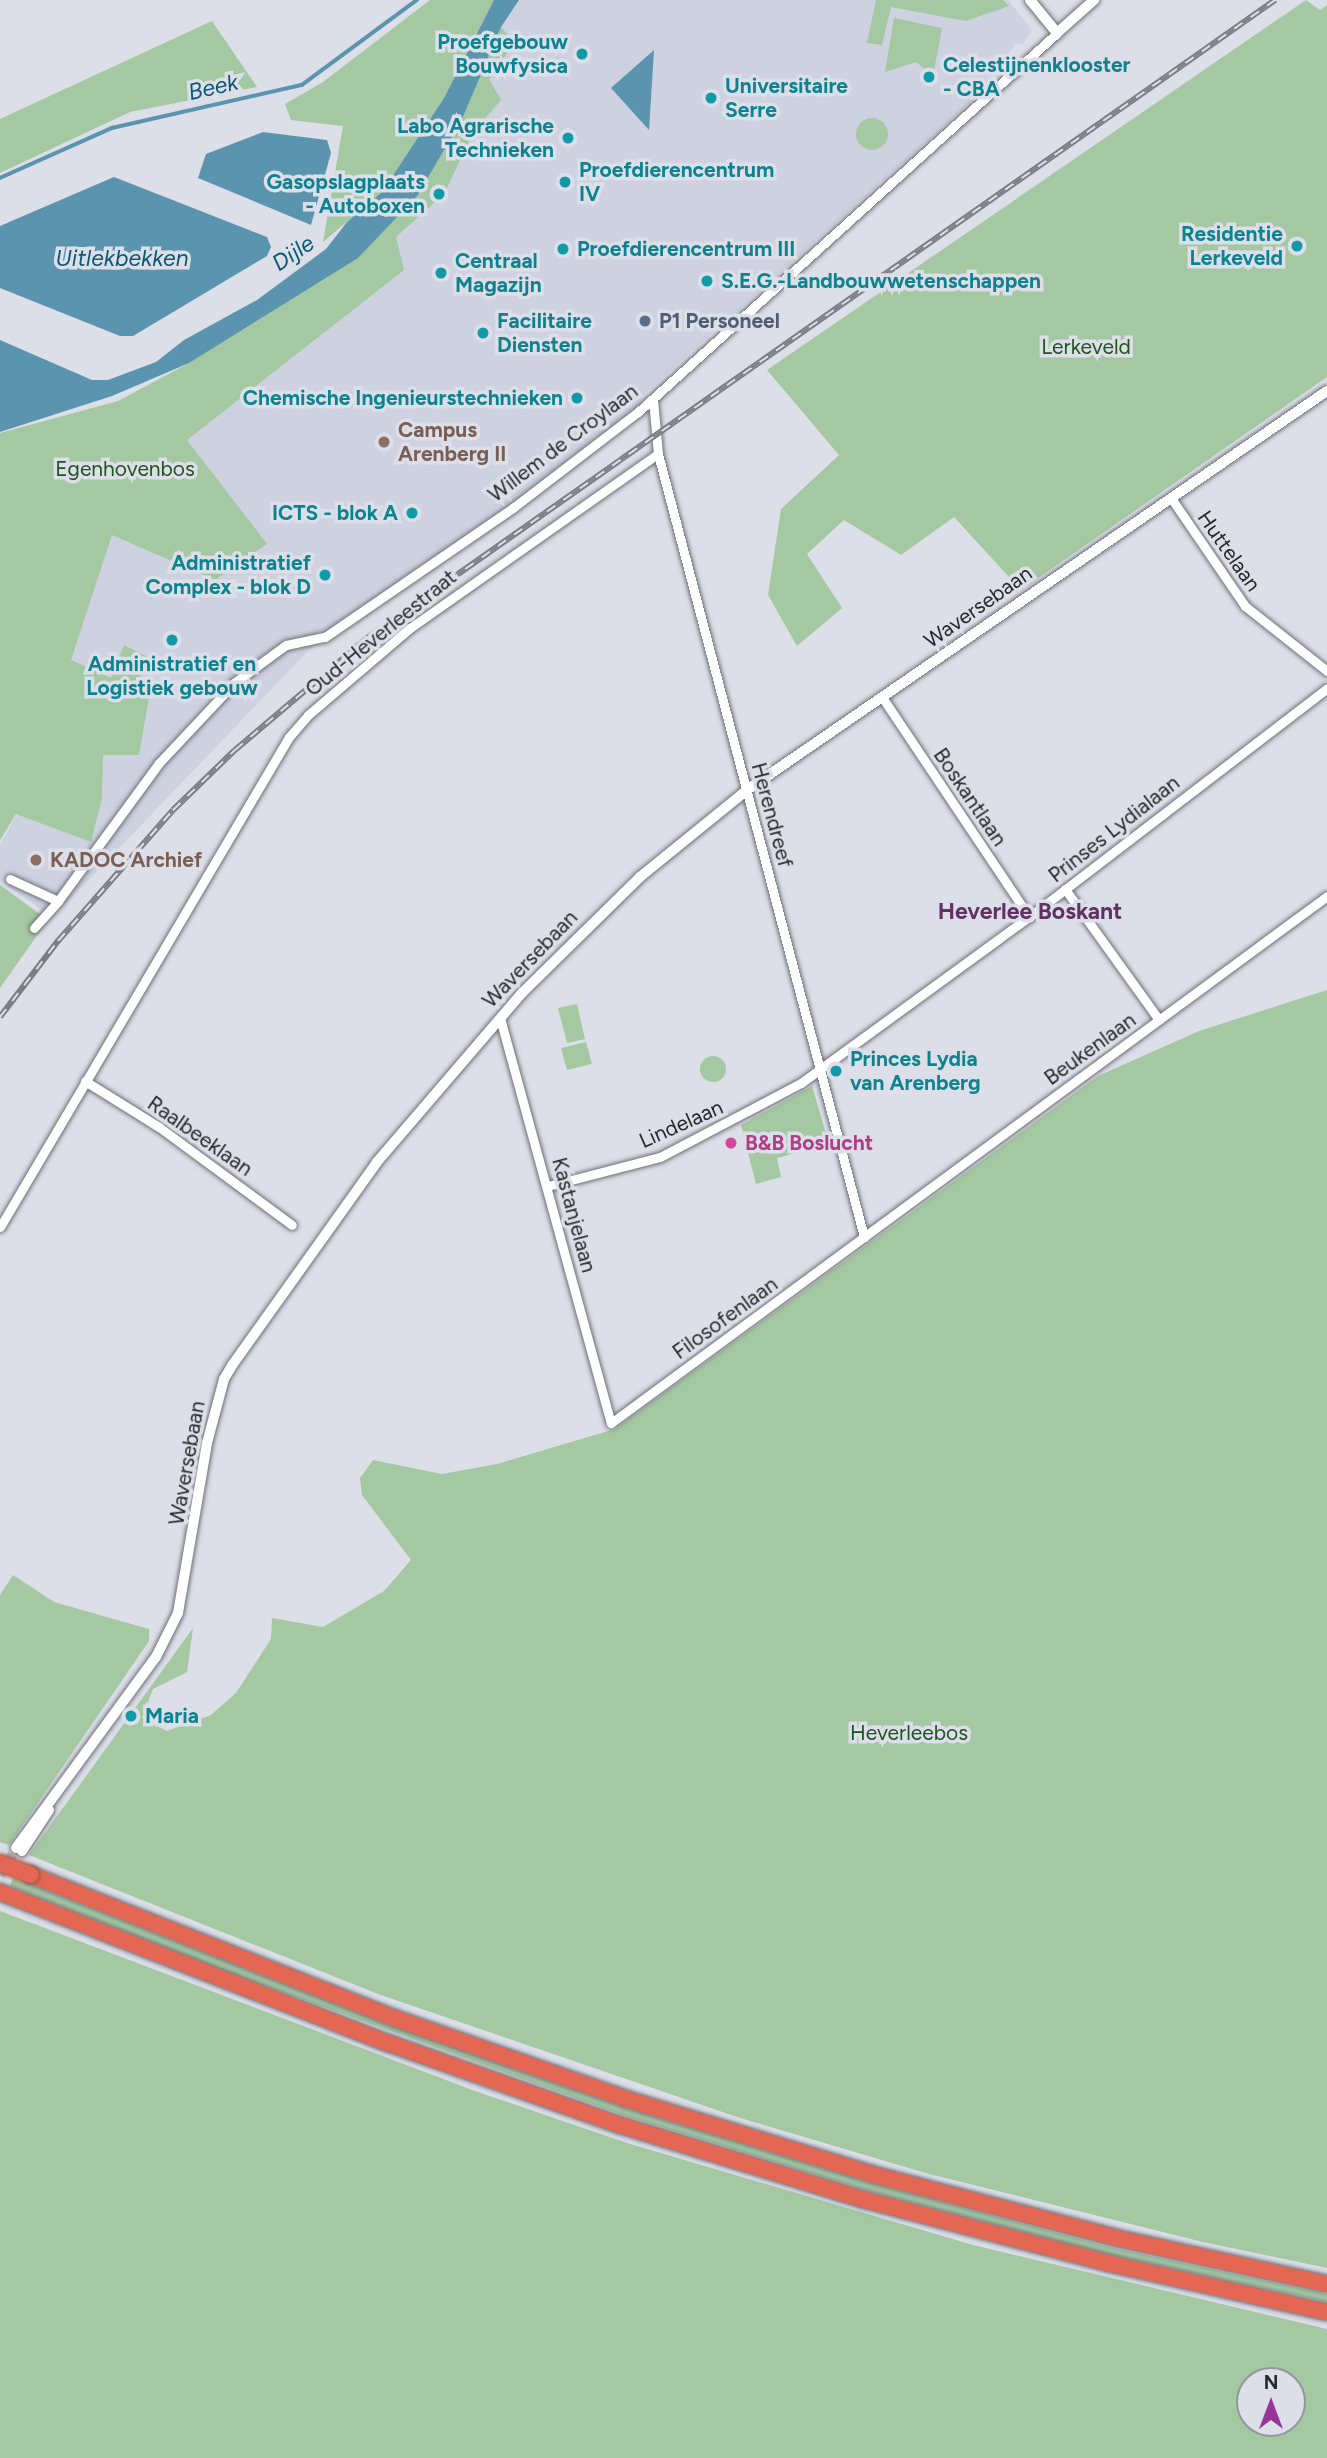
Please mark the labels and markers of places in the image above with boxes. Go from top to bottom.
place label: Proefgebouw Bouwfysica [437,29,568,79]
marker: Proefgebouw Bouwfysica [574,46,590,62]
place label: Celestijnenklooster - CBA [943,52,1130,102]
marker: Celestijnenklooster - CBA [921,69,937,85]
place label: Universitaire Serre [725,73,848,123]
marker: Universitaire Serre [703,90,719,106]
place label: Labo Agrarische Technieken [397,113,554,163]
marker: Labo Agrarische Technieken [560,130,576,146]
place label: Proefdierencentrum IV [579,157,774,207]
place label: Gasopslagplaats - Autoboxen [266,169,425,219]
marker: Proefdierencentrum IV [557,174,573,190]
marker: Gasopslagplaats - Autoboxen [431,186,447,202]
place label: Residentie Lerkeveld [1181,221,1283,271]
place label: Proefdierencentrum III [577,236,795,262]
marker: Residentie Lerkeveld [1289,238,1305,254]
marker: Proefdierencentrum III [555,241,571,257]
place label: Centraal Magazijn [455,248,542,298]
marker: Centraal Magazijn [433,265,449,281]
place label: S.E.G.-Landbouwwetenschappen [721,268,1041,294]
marker: S.E.G.-Landbouwwetenschappen [699,273,715,289]
place label: Facilitaire Diensten [497,308,592,358]
place label: P1 Personeel [659,308,780,334]
marker: P1 Personeel [637,313,653,329]
marker: Facilitaire Diensten [475,325,491,341]
place label: Chemische Ingenieurstechnieken [243,385,563,411]
marker: Chemische Ingenieurstechnieken [569,390,585,406]
place label: Campus Arenberg II [398,417,506,467]
marker: Campus Arenberg II [376,434,392,450]
place label: ICTS - blok A [272,500,398,526]
marker: ICTS - blok A [404,505,420,521]
place label: Administratief Complex - blok D [146,550,311,600]
marker: Administratief Complex - blok D [317,567,333,583]
marker: Administratief en Logistiek gebouw [164,632,180,648]
place label: Administratief en Logistiek gebouw [86,651,258,701]
place label: KADOC Archief [50,847,202,873]
marker: KADOC Archief [28,852,44,868]
place label: Princes Lydia van Arenberg [850,1046,981,1096]
marker: Princes Lydia van Arenberg [828,1063,844,1079]
place label: B&B Boslucht [745,1130,873,1156]
marker: B&B Boslucht [723,1135,739,1151]
place label: Maria [145,1703,199,1729]
marker: Maria [123,1708,139,1724]

